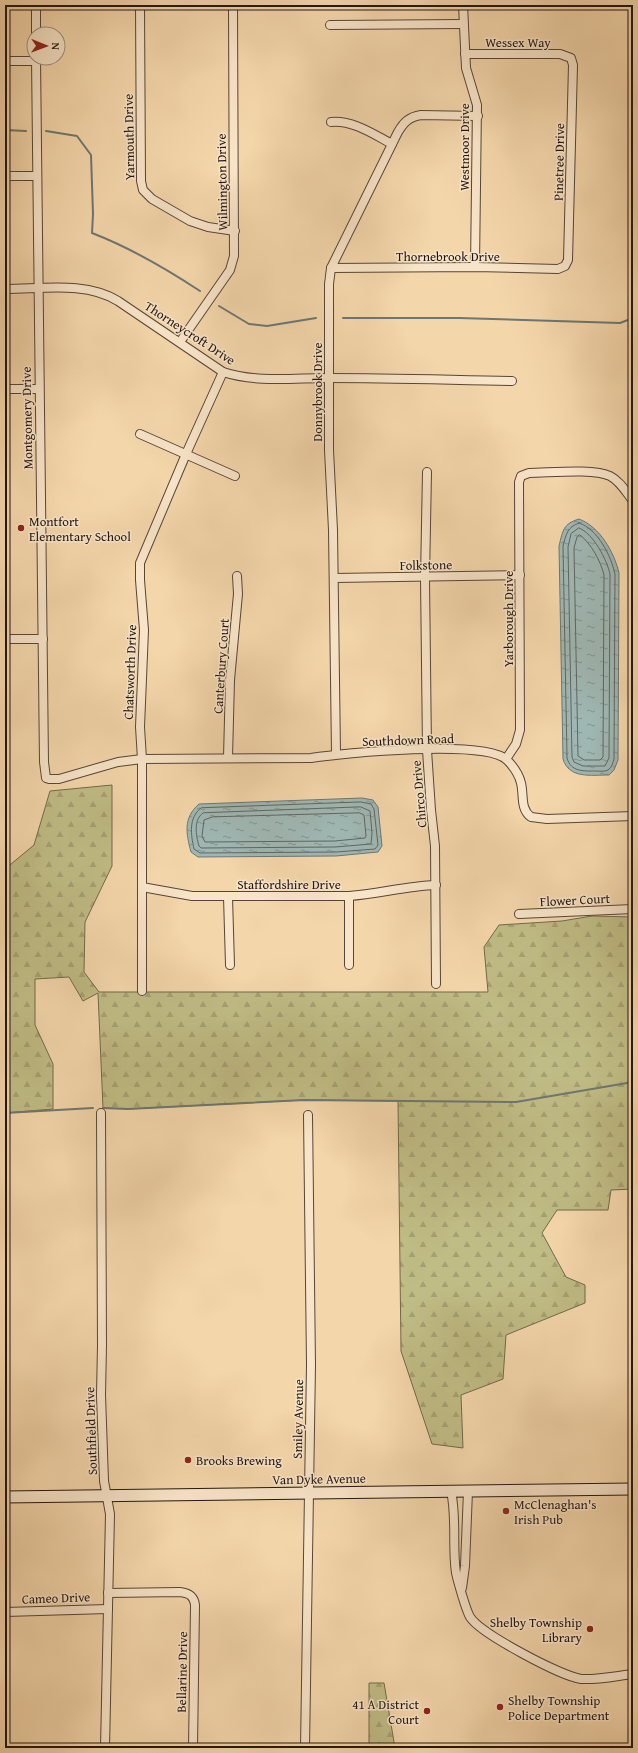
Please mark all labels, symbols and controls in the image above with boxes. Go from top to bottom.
north arrow [26,26,66,66]
street label: Wessex Way [485,33,551,52]
text: N [48,42,64,51]
street label: Yarmouth Drive [119,93,139,181]
street label: Westmoor Drive [455,103,474,191]
street label: Pinetree Drive [549,123,569,201]
street label: Wilmington Drive [212,133,232,231]
street label: Thornebrook Drive [396,247,500,266]
street label: Thorneycroft Drive [141,296,239,370]
street label: Donnybrook Drive [308,342,327,442]
street label: Montgomery Drive [17,366,37,470]
place label: Montfort Elementary School [29,512,131,546]
marker: Montfort Elementary School [16,523,26,533]
street label: Folkstone [400,555,452,575]
street label: Yarborough Drive [499,571,518,667]
street label: Canterbury Court [208,617,234,714]
street label: Chatsworth Drive [119,624,141,720]
street label: Southdown Road [362,729,454,751]
street label: Chirco Drive [407,759,431,829]
street label: Staffordshire Drive [237,875,341,894]
street label: Flower Court [539,889,611,911]
street label: Smiley Avenue [288,1379,308,1459]
street label: Southfield Drive [80,1386,102,1476]
place label: Brooks Brewing [196,1451,282,1470]
marker: Brooks Brewing [183,1455,193,1465]
street label: Van Dyke Avenue [272,1469,366,1489]
place label: McClenaghan's Irish Pub [514,1495,596,1529]
marker: McClenaghan's Irish Pub [501,1506,511,1516]
street label: Cameo Drive [21,1587,91,1609]
place label: Shelby Township Library [490,1613,583,1647]
marker: Shelby Township Library [585,1624,595,1634]
street label: Bellarine Drive [172,1631,192,1713]
place label: Shelby Township Police Department [508,1691,610,1725]
place label: 41 A District Court [352,1695,419,1729]
marker: Shelby Township Police Department [495,1702,505,1712]
marker: 41 A District Court [422,1706,432,1716]

